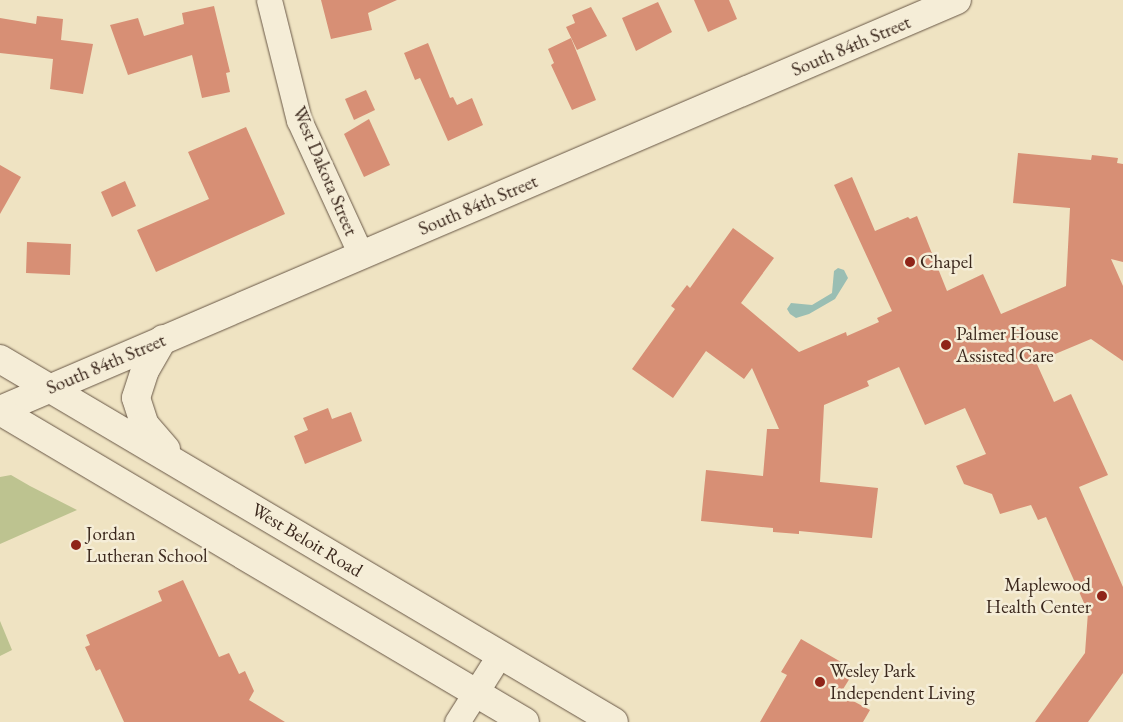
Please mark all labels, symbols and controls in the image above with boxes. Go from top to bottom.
street label: South 84th Street [788,11,914,81]
street label: West Dakota Street [288,103,362,239]
street label: South 84th Street [415,170,541,240]
place label: Chapel [920,251,973,273]
marker: Chapel [904,256,916,268]
place label: Palmer House Assisted Care [956,323,1058,367]
street label: South 84th Street [43,329,169,399]
marker: Palmer House Assisted Care [940,339,952,351]
street label: West Beloit Road [247,498,367,582]
place label: Jordan Lutheran School [86,523,207,567]
marker: Jordan Lutheran School [70,539,82,551]
place label: Maplewood Health Center [986,574,1091,618]
marker: Maplewood Health Center [1095,589,1109,603]
place label: Wesley Park Independent Living [830,660,975,704]
marker: Wesley Park Independent Living [814,676,826,688]

